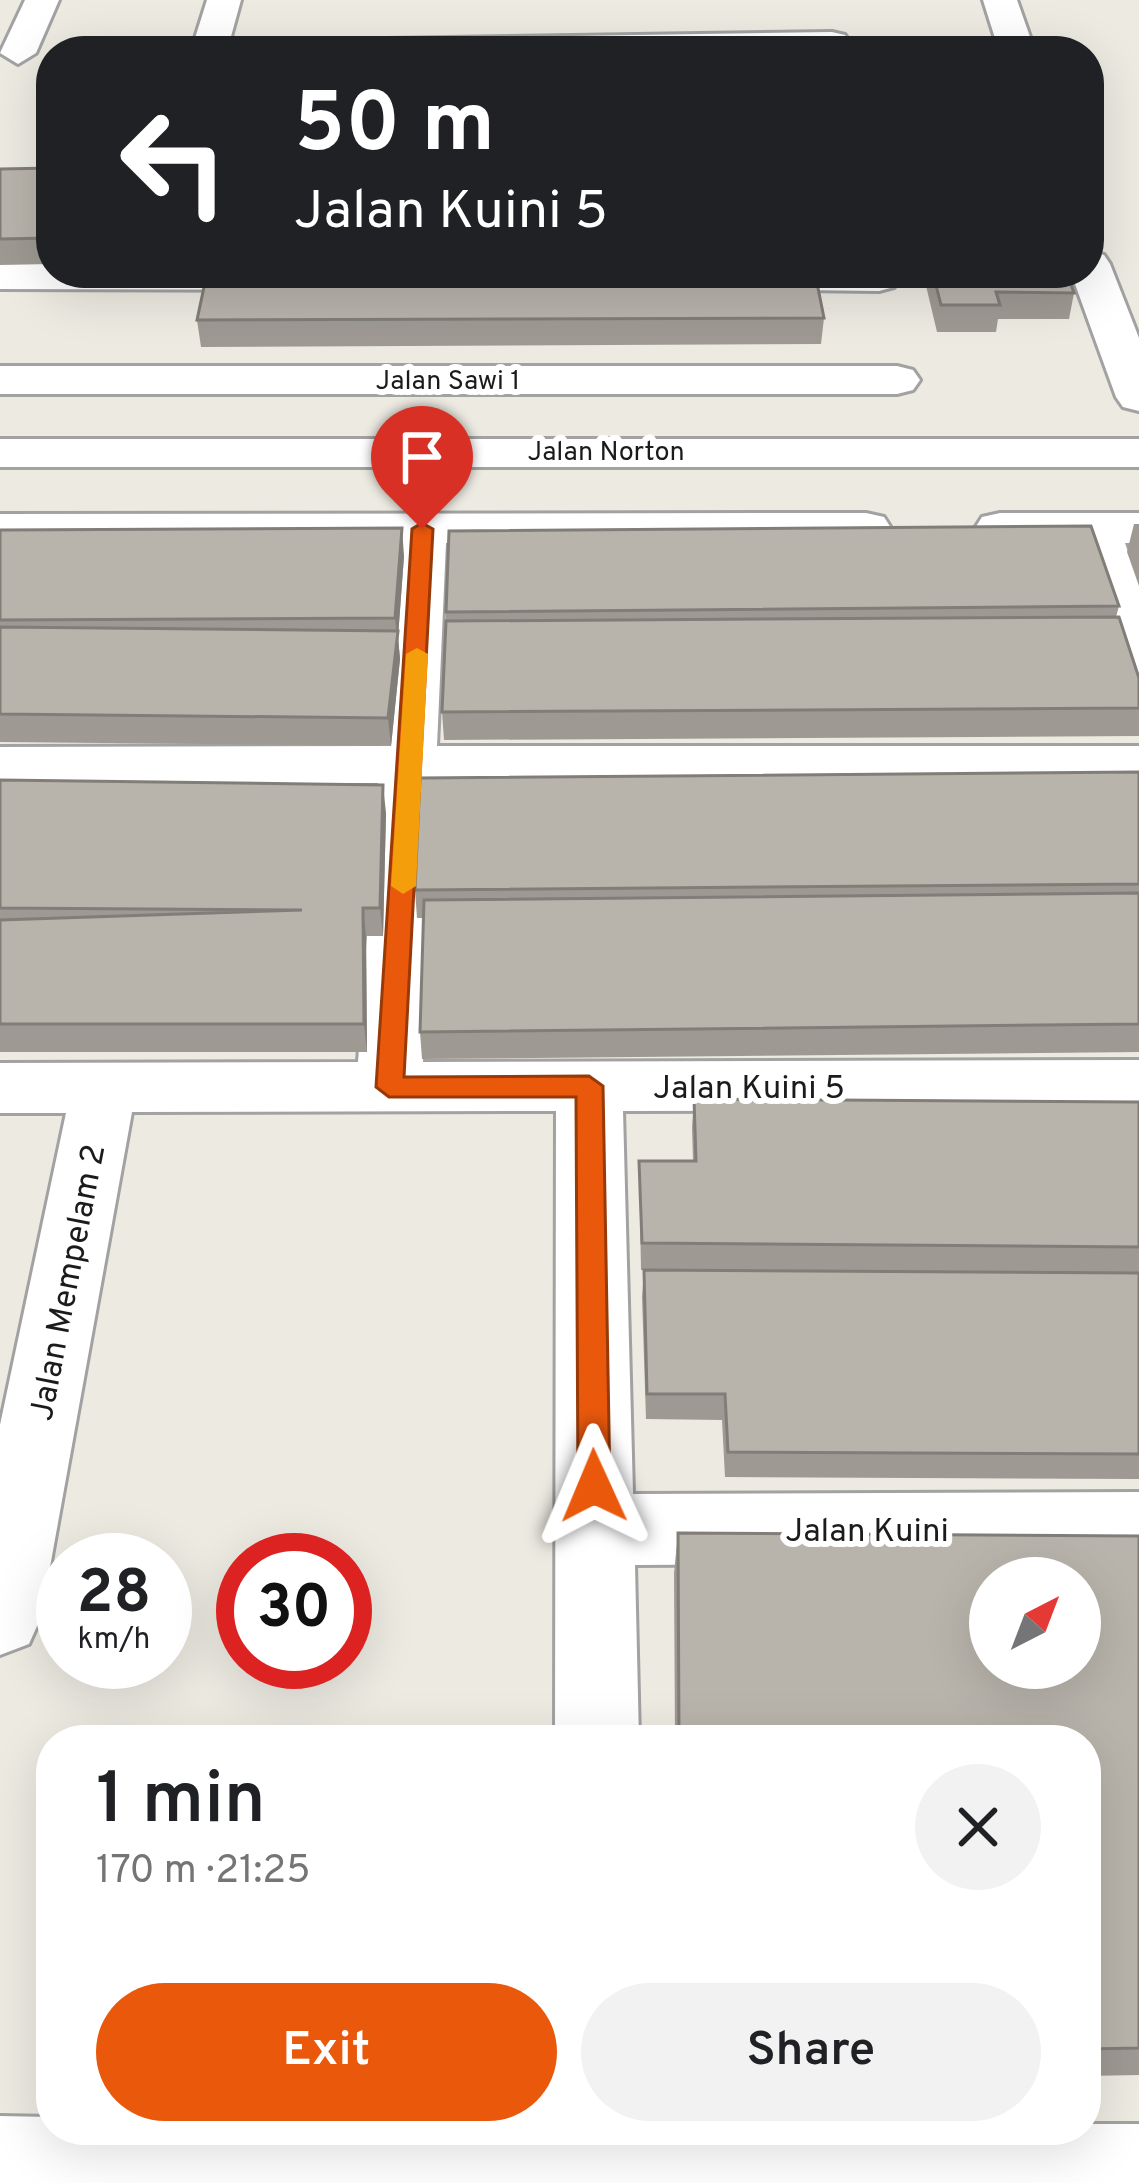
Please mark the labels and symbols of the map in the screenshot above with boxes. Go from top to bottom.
street label: Jalan Sawi 1 [376,365,520,399]
pin [371,406,473,529]
street label: Jalan Norton [527,436,685,470]
street label: Jalan Kuini 5 [653,1069,845,1111]
street label: Jalan Mempelam 2 [23,1141,117,1424]
position arrow [531,1423,657,1549]
street label: Jalan Kuini [785,1512,949,1554]
speed limit sign: 30 [216,1533,372,1689]
north arrow [969,1557,1101,1689]

